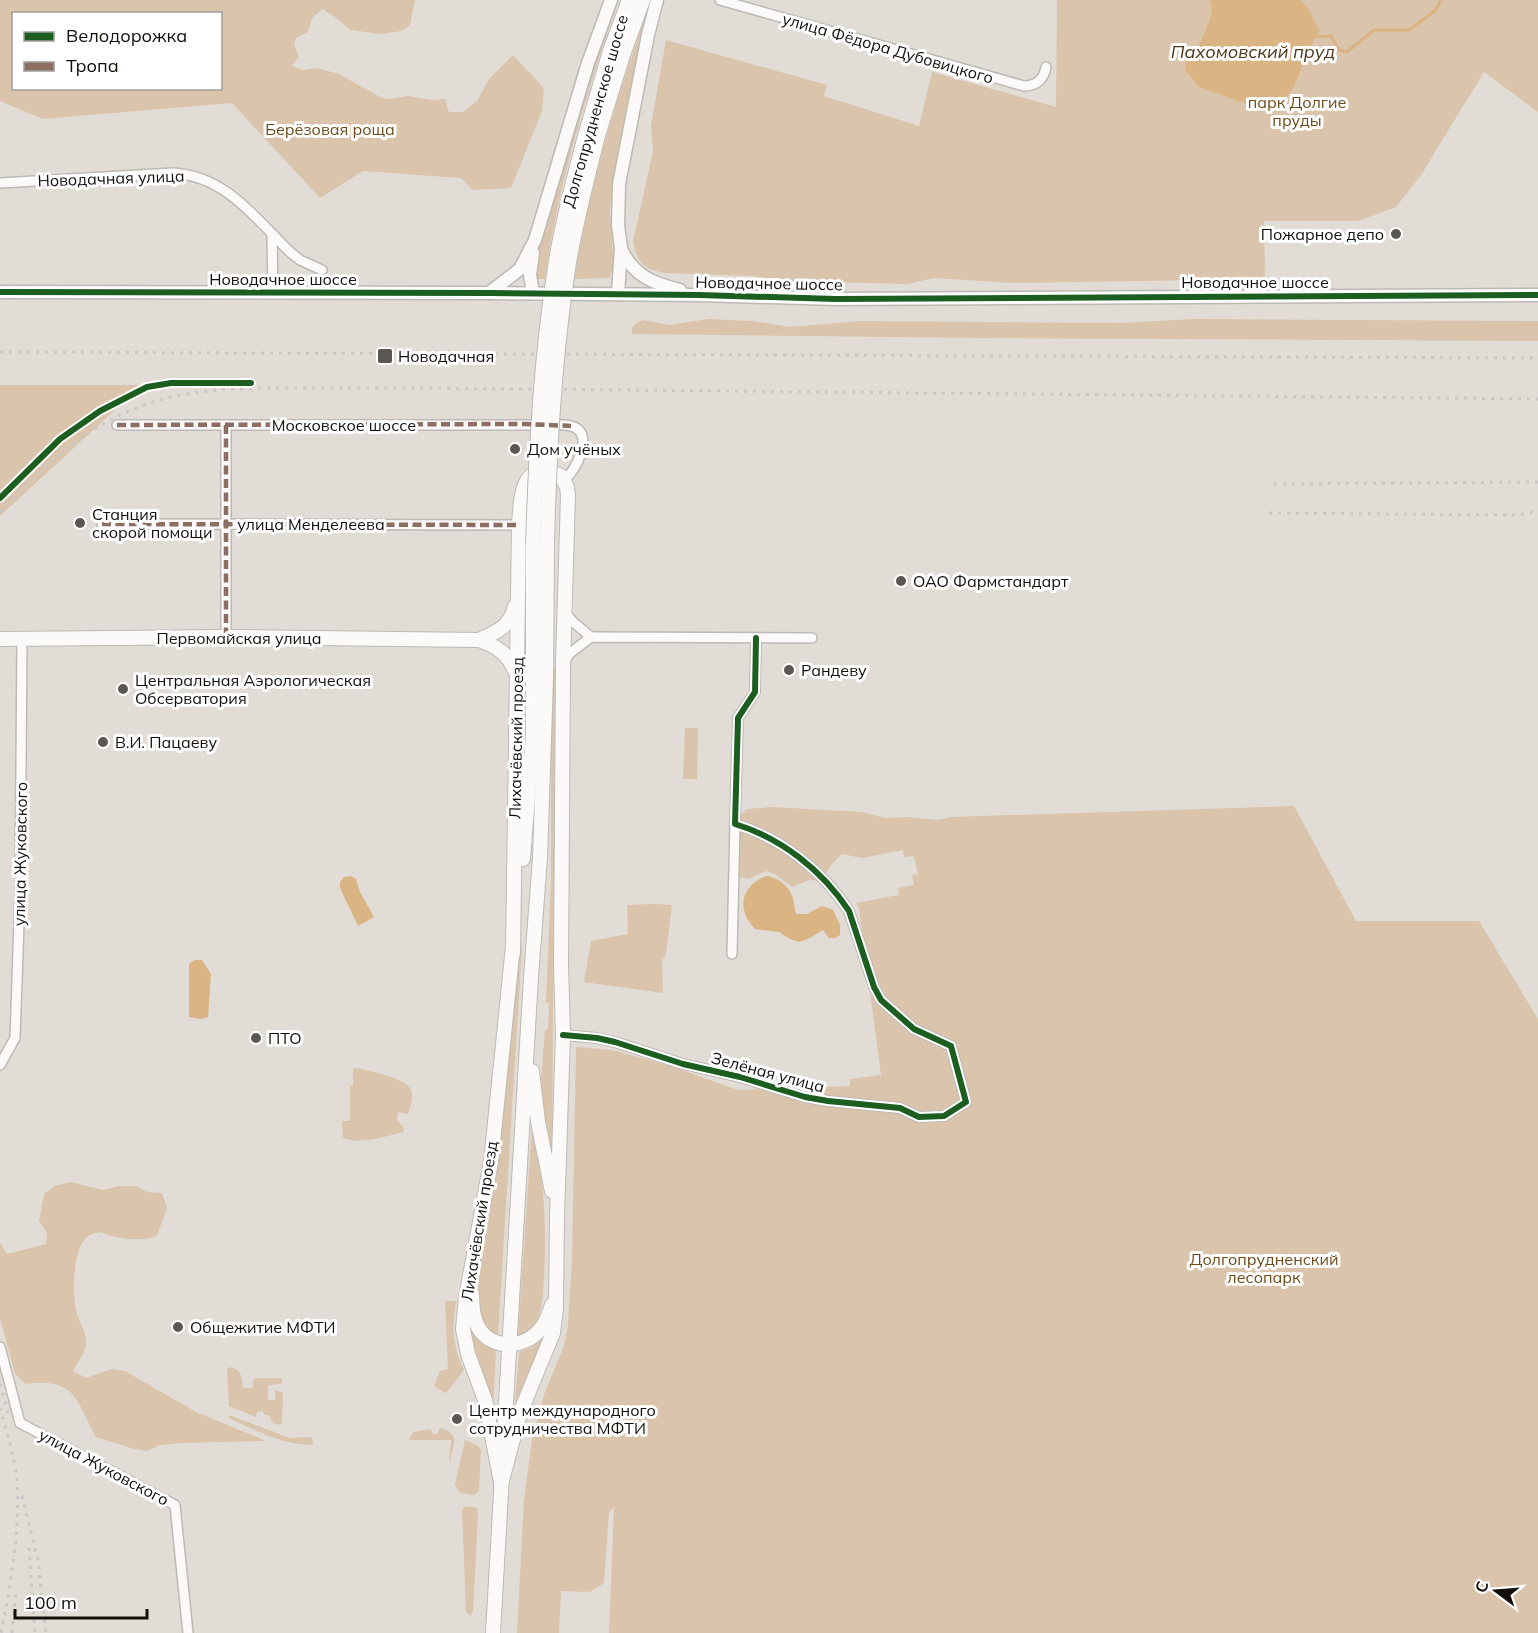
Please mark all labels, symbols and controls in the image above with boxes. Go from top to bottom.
street label: улица Фёдора Дубовицкого [780,8,996,88]
legend [12,12,222,90]
street label: Долгопрудненское шоссе [558,12,632,210]
text: Велодорожка [66,24,187,47]
water label: Пахомовский пруд [1171,40,1335,63]
text: Тропа [66,54,119,77]
park label: парк Долгие пруды [1248,92,1346,130]
park label: Берёзовая роща [265,119,395,139]
street label: Новодачная улица [37,165,185,191]
place label: Пожарное депо [1261,224,1384,244]
marker: Пожарное депо [1389,227,1403,241]
street label: Новодачное шоссе [209,269,357,289]
street label: Новодачное шоссе [695,272,843,294]
street label: Новодачное шоссе [1181,272,1329,292]
place label: Новодачная [398,346,494,366]
marker: Новодачная [376,347,394,365]
street label: Московское шоссе [272,415,416,435]
place label: Дом учёных [527,439,621,459]
marker: Дом учёных [508,442,522,456]
place label: Станция скорой помощи [92,504,213,542]
street label: улица Менделеева [237,514,385,534]
marker: Станция скорой помощи [73,516,87,530]
place label: ОАО Фармстандарт [913,571,1069,591]
marker: ОАО Фармстандарт [894,574,908,588]
street label: Первомайская улица [156,628,322,648]
street label: Лихачёвский проезд [505,656,527,819]
place label: Рандеву [801,660,867,680]
marker: Рандеву [782,663,796,677]
place label: Центральная Аэрологическая Обсерватория [135,670,371,708]
marker: Центральная Аэрологическая Обсерватория [116,682,130,696]
place label: В.И. Пацаеву [115,732,217,752]
marker: В.И. Пацаеву [96,735,110,749]
street label: улица Жуковского [9,782,31,926]
place label: ПТО [268,1028,302,1048]
marker: ПТО [249,1031,263,1045]
street label: Зелёная улица [709,1047,827,1097]
street label: Лихачёвский проезд [456,1139,502,1303]
park label: Долгопрудненский лесопарк [1190,1249,1338,1287]
place label: Общежитие МФТИ [190,1317,336,1337]
marker: Общежитие МФТИ [171,1320,185,1334]
place label: Центр международного сотрудничества МФТИ [469,1400,656,1438]
marker: Центр международного сотрудничества МФТИ [450,1412,464,1426]
street label: улица Жуковского [36,1424,172,1510]
north arrow [1466,1561,1526,1621]
text: С [1470,1579,1493,1595]
scale bar [15,1582,147,1620]
text: 100 m [24,1591,77,1614]

